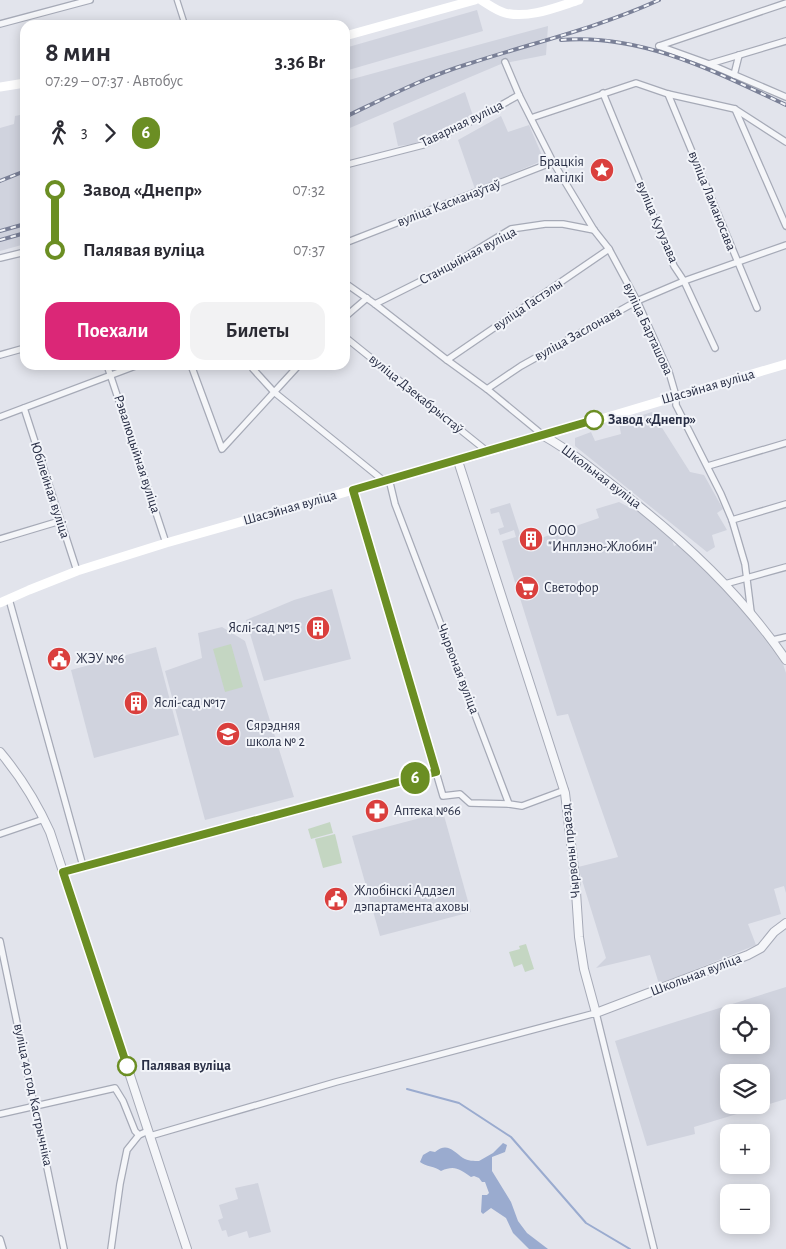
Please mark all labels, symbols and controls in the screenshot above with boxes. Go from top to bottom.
text: 8 мин [45,39,111,67]
text: 3.36 Br [275,53,325,72]
text: 07:29 – 07:37 · Автобус [45,73,183,89]
street label: Таварная вуліца [418,98,506,150]
icon: walk [45,119,73,147]
icon: forward [96,119,124,147]
text: 3 [81,124,88,140]
text: 6 [142,124,150,142]
street label: вуліца Ламаносава [686,149,739,253]
place label: Брацкія магілкі [539,155,584,185]
place icon: Брацкія магілкі [589,157,615,183]
street label: вуліца Касманаўтаў [395,177,503,229]
street label: вуліца Кутузава [633,179,681,266]
text: Завод «Днепр» [83,181,202,200]
text: 07:32 [292,182,325,198]
street label: Станцыйная вуліца [417,224,519,287]
text: Палявая вуліца [83,241,205,260]
text: 07:37 [293,242,325,258]
street label: вуліца Гастэлы [491,277,565,333]
street label: вуліца Барташова [620,281,676,378]
button: Поехали [45,302,180,360]
button: Билеты [190,302,325,360]
street label: вуліца Заслонава [532,304,624,364]
street label: вуліца Дзекабрыстаў [366,352,466,436]
street label: Шасэйная вуліца [660,367,757,407]
street label: Рэвалюцыйная вуліца [111,393,163,515]
marker: Завод «Днепр» [584,410,604,430]
place label: Завод «Днепр» [608,413,696,427]
street label: Юбілейная вуліца [28,440,72,541]
street label: Школьная вуліца [558,442,644,512]
street label: Шасэйная вуліца [242,488,339,528]
place label: ООО "Инплэно-Жлобин" [548,524,657,554]
building icon: ООО "Инплэно-Жлобин" [518,526,544,552]
supermarket icon: Светофор [514,575,540,601]
place label: Светофор [544,581,599,595]
building icon: Яслі-сад №15 [305,615,331,641]
place label: Яслі-сад №15 [228,621,300,635]
street label: Чырвоная вуліца [434,622,482,717]
public building icon: ЖЭУ №6 [46,646,72,672]
place label: ЖЭУ №6 [76,652,124,666]
building icon: Яслі-сад №17 [123,690,149,716]
place label: Яслі-сад №17 [154,696,226,710]
place label: Сярэдняя школа № 2 [246,719,305,749]
school or university icon: Сярэдняя школа № 2 [215,721,241,747]
line badge: 6 [399,762,431,794]
text: 6 [411,769,419,787]
pharmacy icon: Аптека №66 [364,798,390,824]
street label: Чырвоны праезд [559,803,583,899]
place label: Аптека №66 [394,804,461,818]
place label: Жлобінскі Аддзел дэпартамента аховы [354,884,469,914]
public building icon: Жлобінскі Аддзел дэпартамента аховы [323,886,349,912]
street label: Школьная вуліца [649,951,744,999]
map controls [720,1004,770,1234]
button: locate [720,1004,770,1054]
street label: вуліца 40 год Кастрычніка [11,1022,55,1168]
marker: Палявая вуліца [117,1056,137,1076]
place label: Палявая вуліца [141,1059,231,1073]
button: layers [720,1064,770,1114]
button: + [720,1124,770,1174]
button: − [720,1184,770,1234]

